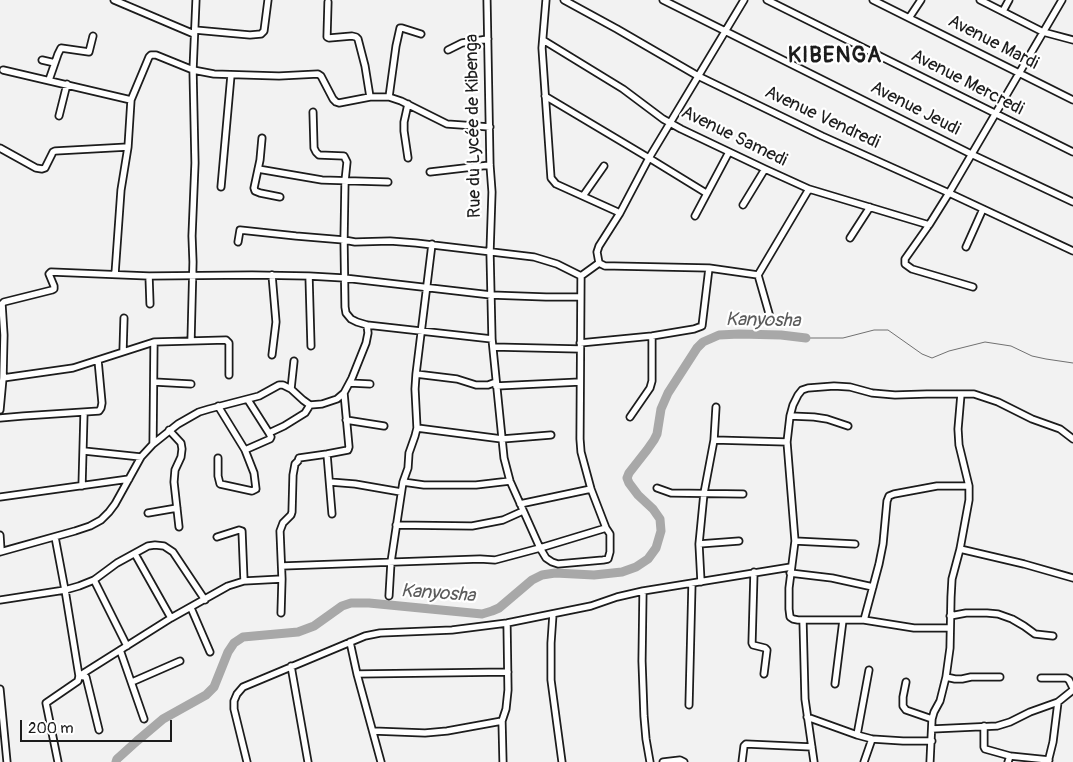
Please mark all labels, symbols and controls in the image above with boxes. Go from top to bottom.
street label: Avenue Mardi [944,11,1042,75]
street label: Rue du Lycée de Kibenga [462,34,486,218]
district label: KIBENGA [787,43,883,69]
street label: Avenue Mercredi [907,45,1027,121]
street label: Avenue Jeudi [867,77,963,141]
street label: Avenue Vendredi [761,82,883,154]
street label: Avenue Samedi [678,102,790,172]
water label: Kanyosha [725,309,801,333]
water label: Kanyosha [400,580,476,608]
scale bar [22,710,175,742]
text: 200 m [28,719,73,738]

